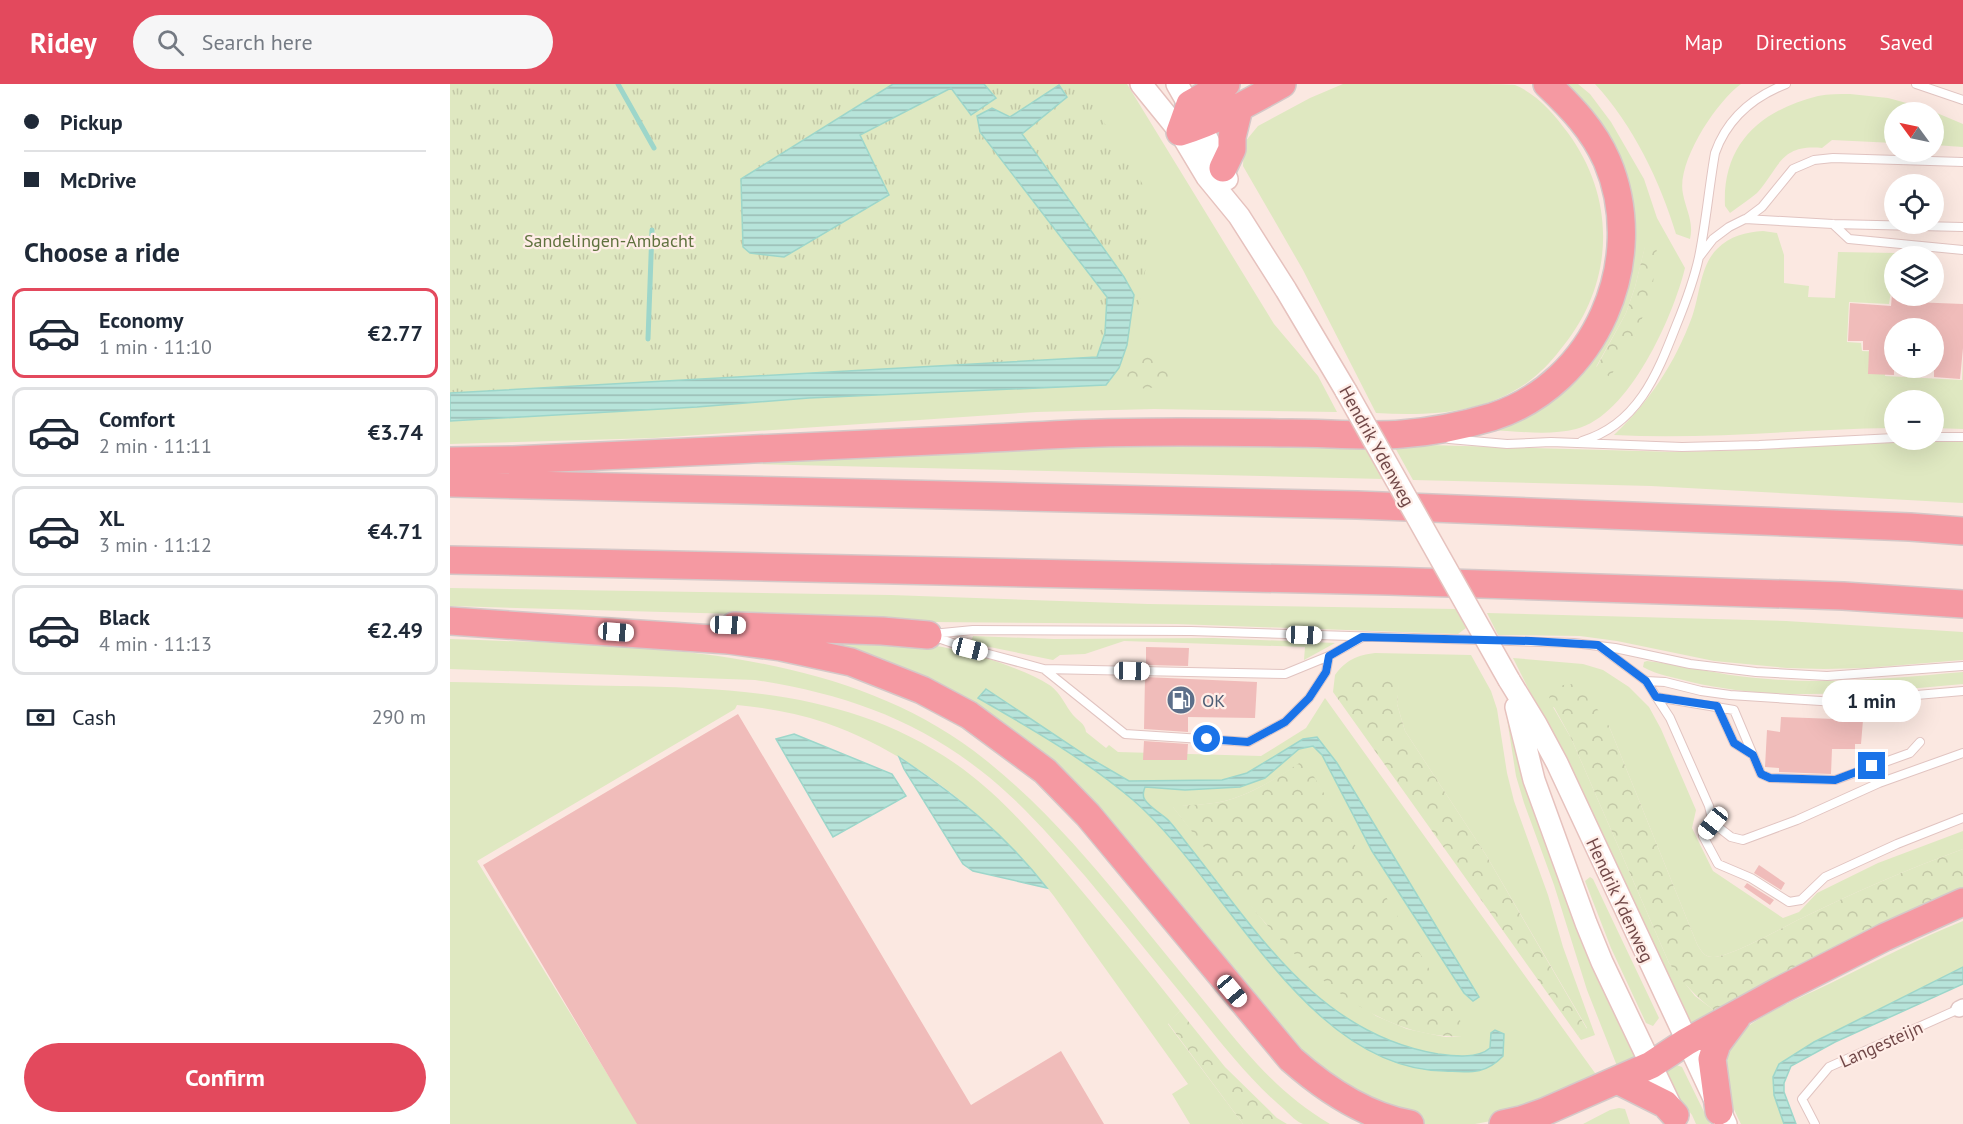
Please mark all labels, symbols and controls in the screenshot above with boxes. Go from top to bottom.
search box [133,15,553,69]
text: Ridey [30,24,97,61]
icon: search [154,26,187,59]
text: Search here [202,28,313,56]
text: Map [1684,29,1723,56]
text: Directions [1756,29,1847,56]
text: Saved [1880,29,1933,56]
north arrow [1884,102,1944,162]
map controls [1884,102,1944,450]
text: Pickup [60,108,123,136]
text: McDrive [60,166,137,194]
button: locate [1884,174,1944,234]
park label: Sandelingen-Ambacht [524,229,694,252]
text: Choose a ride [24,235,180,269]
button: layers [1884,246,1944,306]
icon: car [27,306,81,360]
text: Economy [99,306,183,334]
button: + [1884,318,1944,378]
text: €2.77 [368,319,423,347]
text: 1 min · 11:10 [99,334,212,360]
street label: Hendrik Ydenweg [1334,382,1420,510]
button: − [1884,390,1944,450]
icon: car [27,405,81,459]
text: Comfort [99,405,175,433]
text: €3.74 [368,418,423,446]
text: 2 min · 11:11 [99,433,212,459]
icon: car [27,504,81,558]
text: XL [99,504,124,532]
text: €4.71 [368,517,423,545]
text: 3 min · 11:12 [99,532,212,558]
icon: car [27,603,81,657]
text: Black [99,603,150,631]
car [710,615,746,635]
text: €2.49 [368,616,423,644]
car [597,622,635,642]
car [1286,625,1322,645]
text: 4 min · 11:13 [99,631,212,657]
car [950,636,990,662]
car [1114,662,1150,680]
callout: 1 min [1822,679,1922,721]
fuel station icon: OK [1165,684,1197,716]
text: 1 min [1847,688,1896,714]
place label: OK [1202,689,1225,712]
icon: cash [24,701,57,734]
text: Cash [72,703,116,731]
text: 290 m [372,704,426,730]
route start [1193,725,1220,752]
route end [1858,752,1885,779]
car [1695,803,1731,843]
street label: Hendrik Ydenweg [1581,834,1659,966]
car [1214,971,1250,1011]
street label: Langesteijn [1836,1015,1926,1073]
button: Confirm [24,1043,426,1112]

